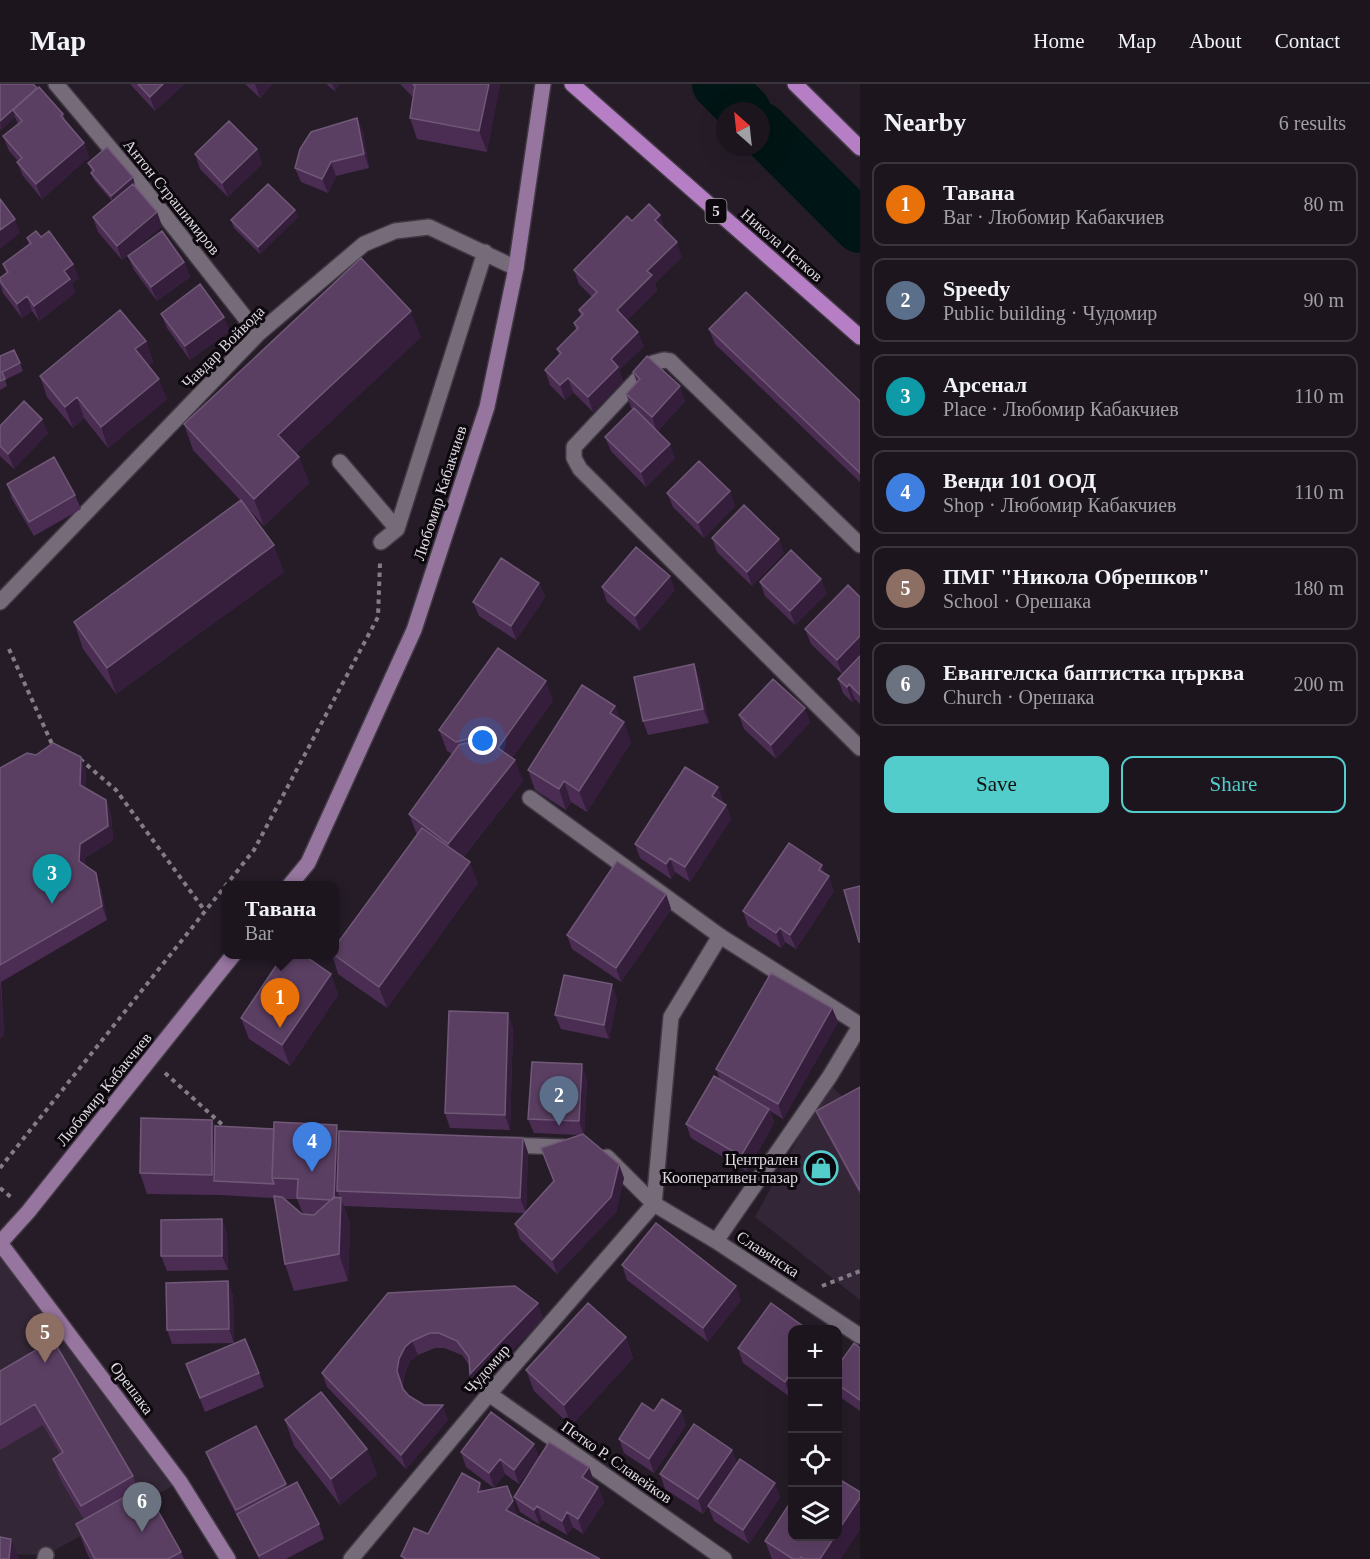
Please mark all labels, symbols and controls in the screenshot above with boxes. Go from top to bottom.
text: Map [30,25,86,56]
text: Home [1033,29,1085,53]
text: Map [1118,29,1156,53]
text: About [1189,29,1242,53]
text: Contact [1275,29,1340,53]
north arrow [716,102,770,156]
text: Nearby [884,108,966,137]
text: 6 results [1279,112,1346,134]
street label: Антон Страшимиров [120,136,224,259]
text: Тавана [943,180,1015,205]
text: 1 [901,193,911,215]
text: 80 m [1303,193,1344,215]
road number: 5 [706,199,726,223]
street label: Никола Петков [738,205,826,285]
text: Bar · Любомир Кабакчиев [943,206,1164,228]
text: Speedy [943,276,1010,301]
text: 2 [901,289,911,311]
text: 90 m [1303,289,1344,311]
street label: Чавдар Войвода [178,302,268,392]
text: Public building · Чудомир [943,302,1157,324]
text: Арсенал [943,372,1027,397]
text: 3 [901,385,911,407]
text: 110 m [1294,385,1344,407]
text: Place · Любомир Кабакчиев [943,398,1179,420]
street label: Любомир Кабакчиев [410,423,471,563]
text: Венди 101 ООД [943,468,1096,493]
text: 4 [901,481,911,503]
text: 110 m [1294,481,1344,503]
text: Shop · Любомир Кабакчиев [943,494,1176,516]
text: ПМГ "Никола Обрешков" [943,564,1210,589]
text: 5 [901,577,911,599]
text: 180 m [1293,577,1344,599]
text: School · Орешака [943,590,1091,612]
text: Евангелска баптистка църква [943,660,1244,685]
text: 6 [901,673,911,695]
text: 200 m [1293,673,1344,695]
text: Church · Орешака [943,686,1094,708]
your location [468,726,497,755]
button: Save [884,756,1109,813]
button: Share [1121,756,1346,813]
pin: 3 [32,854,72,904]
popup [222,881,339,959]
text: Тавана [245,896,316,921]
text: Bar [245,922,274,944]
pin: 1 [260,978,300,1028]
street label: Любомир Кабакчиев [53,1029,156,1150]
pin: 2 [540,1076,578,1126]
pin: 4 [292,1122,332,1172]
shop icon: Централен Кооперативен пазар [803,1150,839,1186]
place label: Централен Кооперативен пазар [662,1151,798,1187]
street label: Славянска [734,1228,802,1280]
pin: 5 [26,1314,64,1363]
map controls [788,1325,842,1541]
button: + [788,1325,842,1379]
street label: Чудомир [461,1341,514,1398]
street label: Орешака [106,1359,157,1418]
button: − [788,1379,842,1433]
street label: Петко Р. Славейков [559,1417,676,1507]
button: locate [788,1433,842,1487]
pin: 6 [122,1482,162,1532]
button: layers [788,1487,842,1541]

